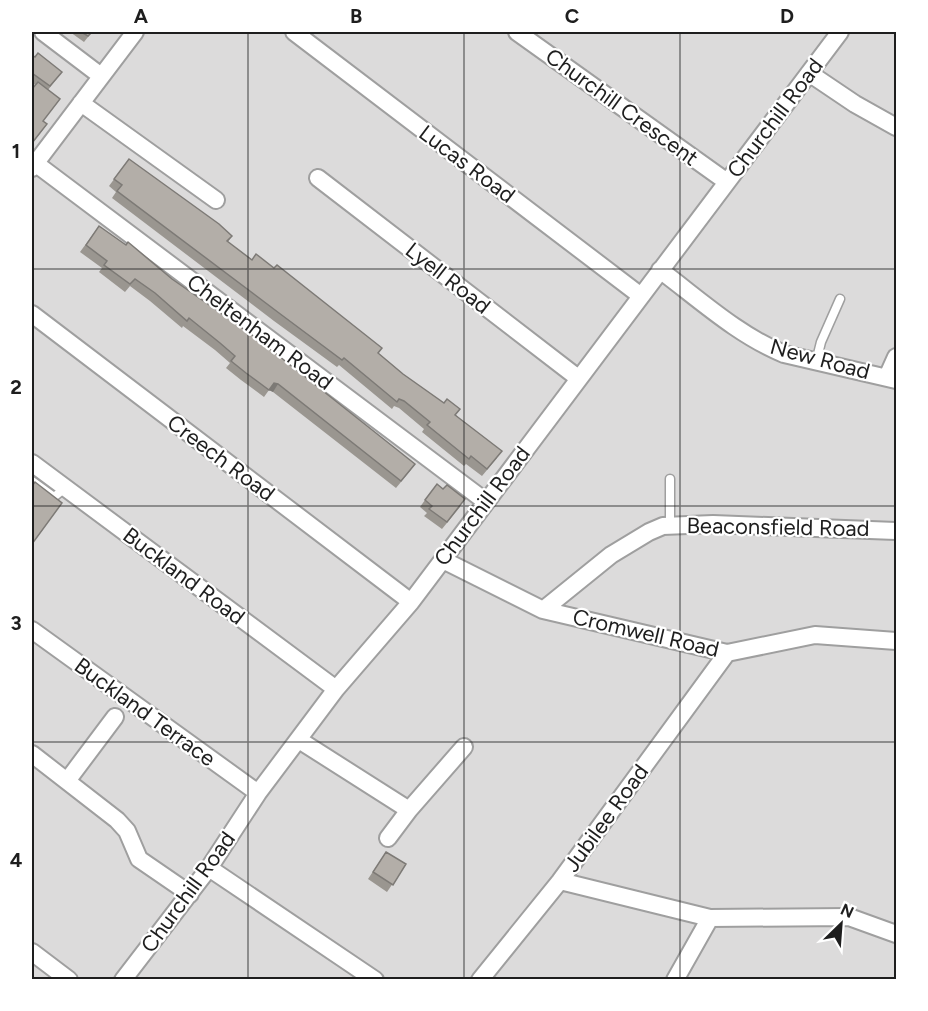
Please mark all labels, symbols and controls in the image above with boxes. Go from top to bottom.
text: A [134,4,149,28]
text: B [350,4,362,28]
text: C [565,4,579,28]
text: D [780,4,794,28]
street label: Churchill Crescent [540,42,704,172]
street label: Churchill Road [721,53,829,183]
street label: Lucas Road [414,119,520,209]
text: 1 [12,139,20,163]
street label: Lyell Road [400,236,496,320]
street label: Cheltenham Road [182,268,338,396]
street label: New Road [767,333,873,385]
text: 2 [10,375,22,399]
street label: Creech Road [162,409,280,507]
street label: Churchill Road [428,441,536,571]
street label: Beaconsfield Road [686,512,870,542]
street label: Buckland Road [118,521,250,631]
street label: Cromwell Road [570,603,722,663]
text: 3 [10,611,22,635]
street label: Buckland Terrace [69,652,221,772]
street label: Jubilee Road [558,759,654,877]
street label: Churchill Road [135,826,241,958]
text: 4 [10,848,23,872]
north arrow [811,894,871,954]
text: N [838,900,857,922]

